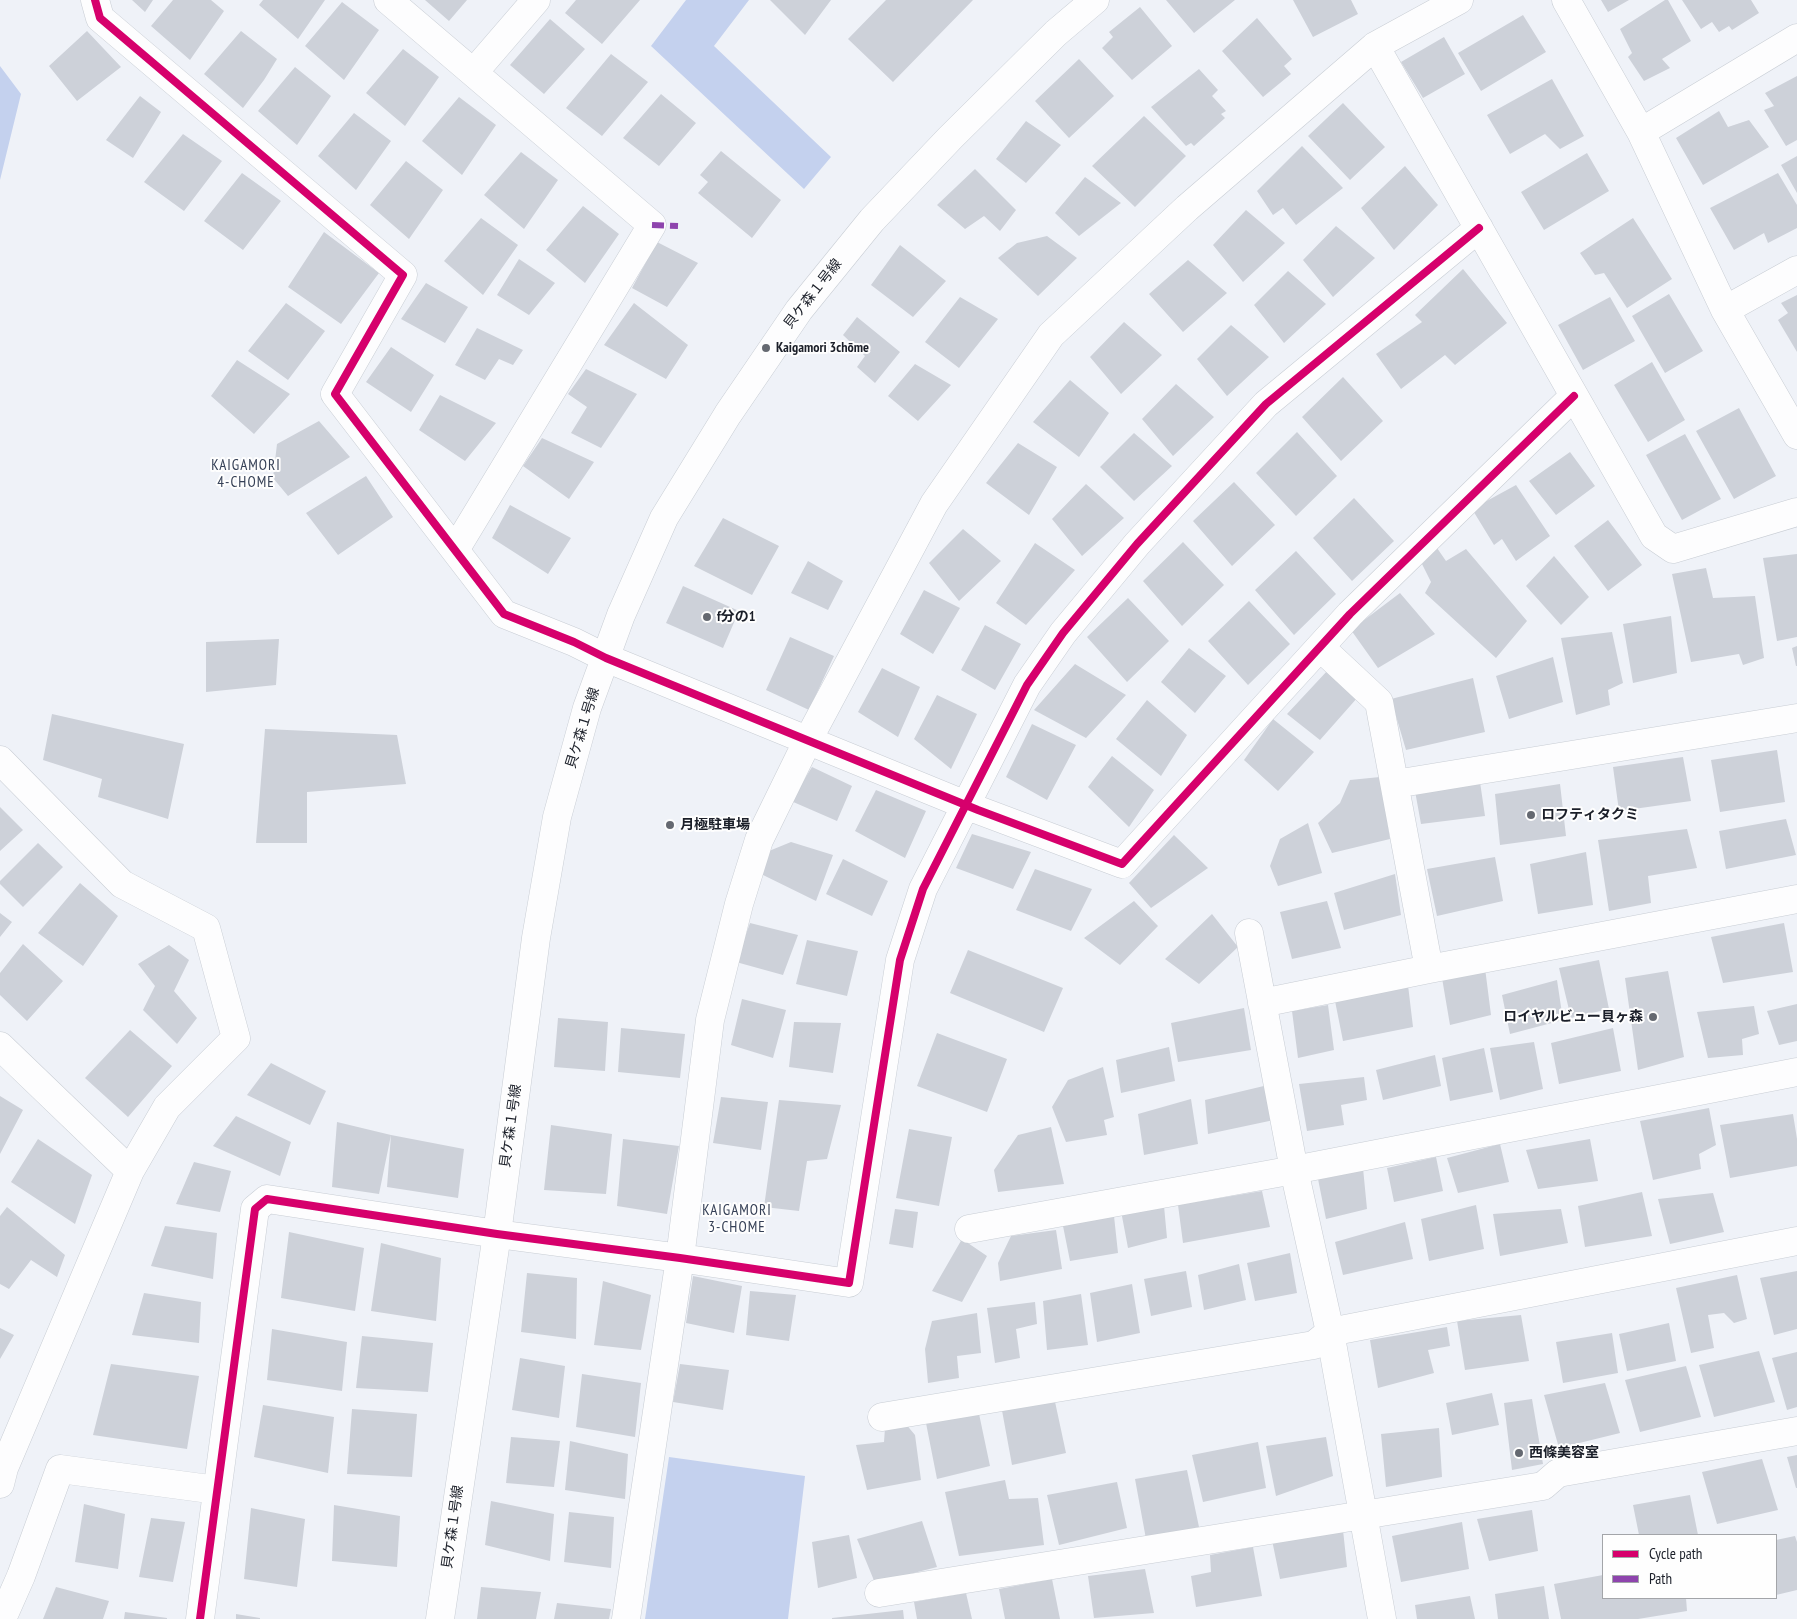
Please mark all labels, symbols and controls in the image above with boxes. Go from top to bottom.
street label: 貝ケ森１号線 [781,256,845,332]
place label: Kaigamori 3chōme [776,340,869,356]
marker: Kaigamori 3chōme [760,342,772,354]
district label: KAIGAMORI 4-CHOME [210,457,282,492]
place label: f分の1 [717,609,755,625]
marker: f分の1 [701,611,713,623]
street label: 貝ケ森１号線 [563,685,603,771]
place label: ロフティタクミ [1541,807,1639,823]
marker: ロフティタクミ [1525,809,1537,821]
place label: 月極駐車場 [680,817,750,833]
marker: 月極駐車場 [664,819,676,831]
place label: ロイヤルビュー貝ヶ森 [1503,1009,1643,1025]
marker: ロイヤルビュー貝ヶ森 [1647,1011,1659,1023]
street label: 貝ケ森１号線 [497,1083,525,1169]
district label: KAIGAMORI 3-CHOME [701,1202,773,1237]
place label: 西條美容室 [1529,1445,1599,1461]
marker: 西條美容室 [1513,1447,1525,1459]
street label: 貝ケ森１号線 [439,1484,467,1570]
legend [1602,1534,1777,1599]
text: Cycle path [1649,1544,1702,1563]
text: Path [1649,1569,1672,1588]

